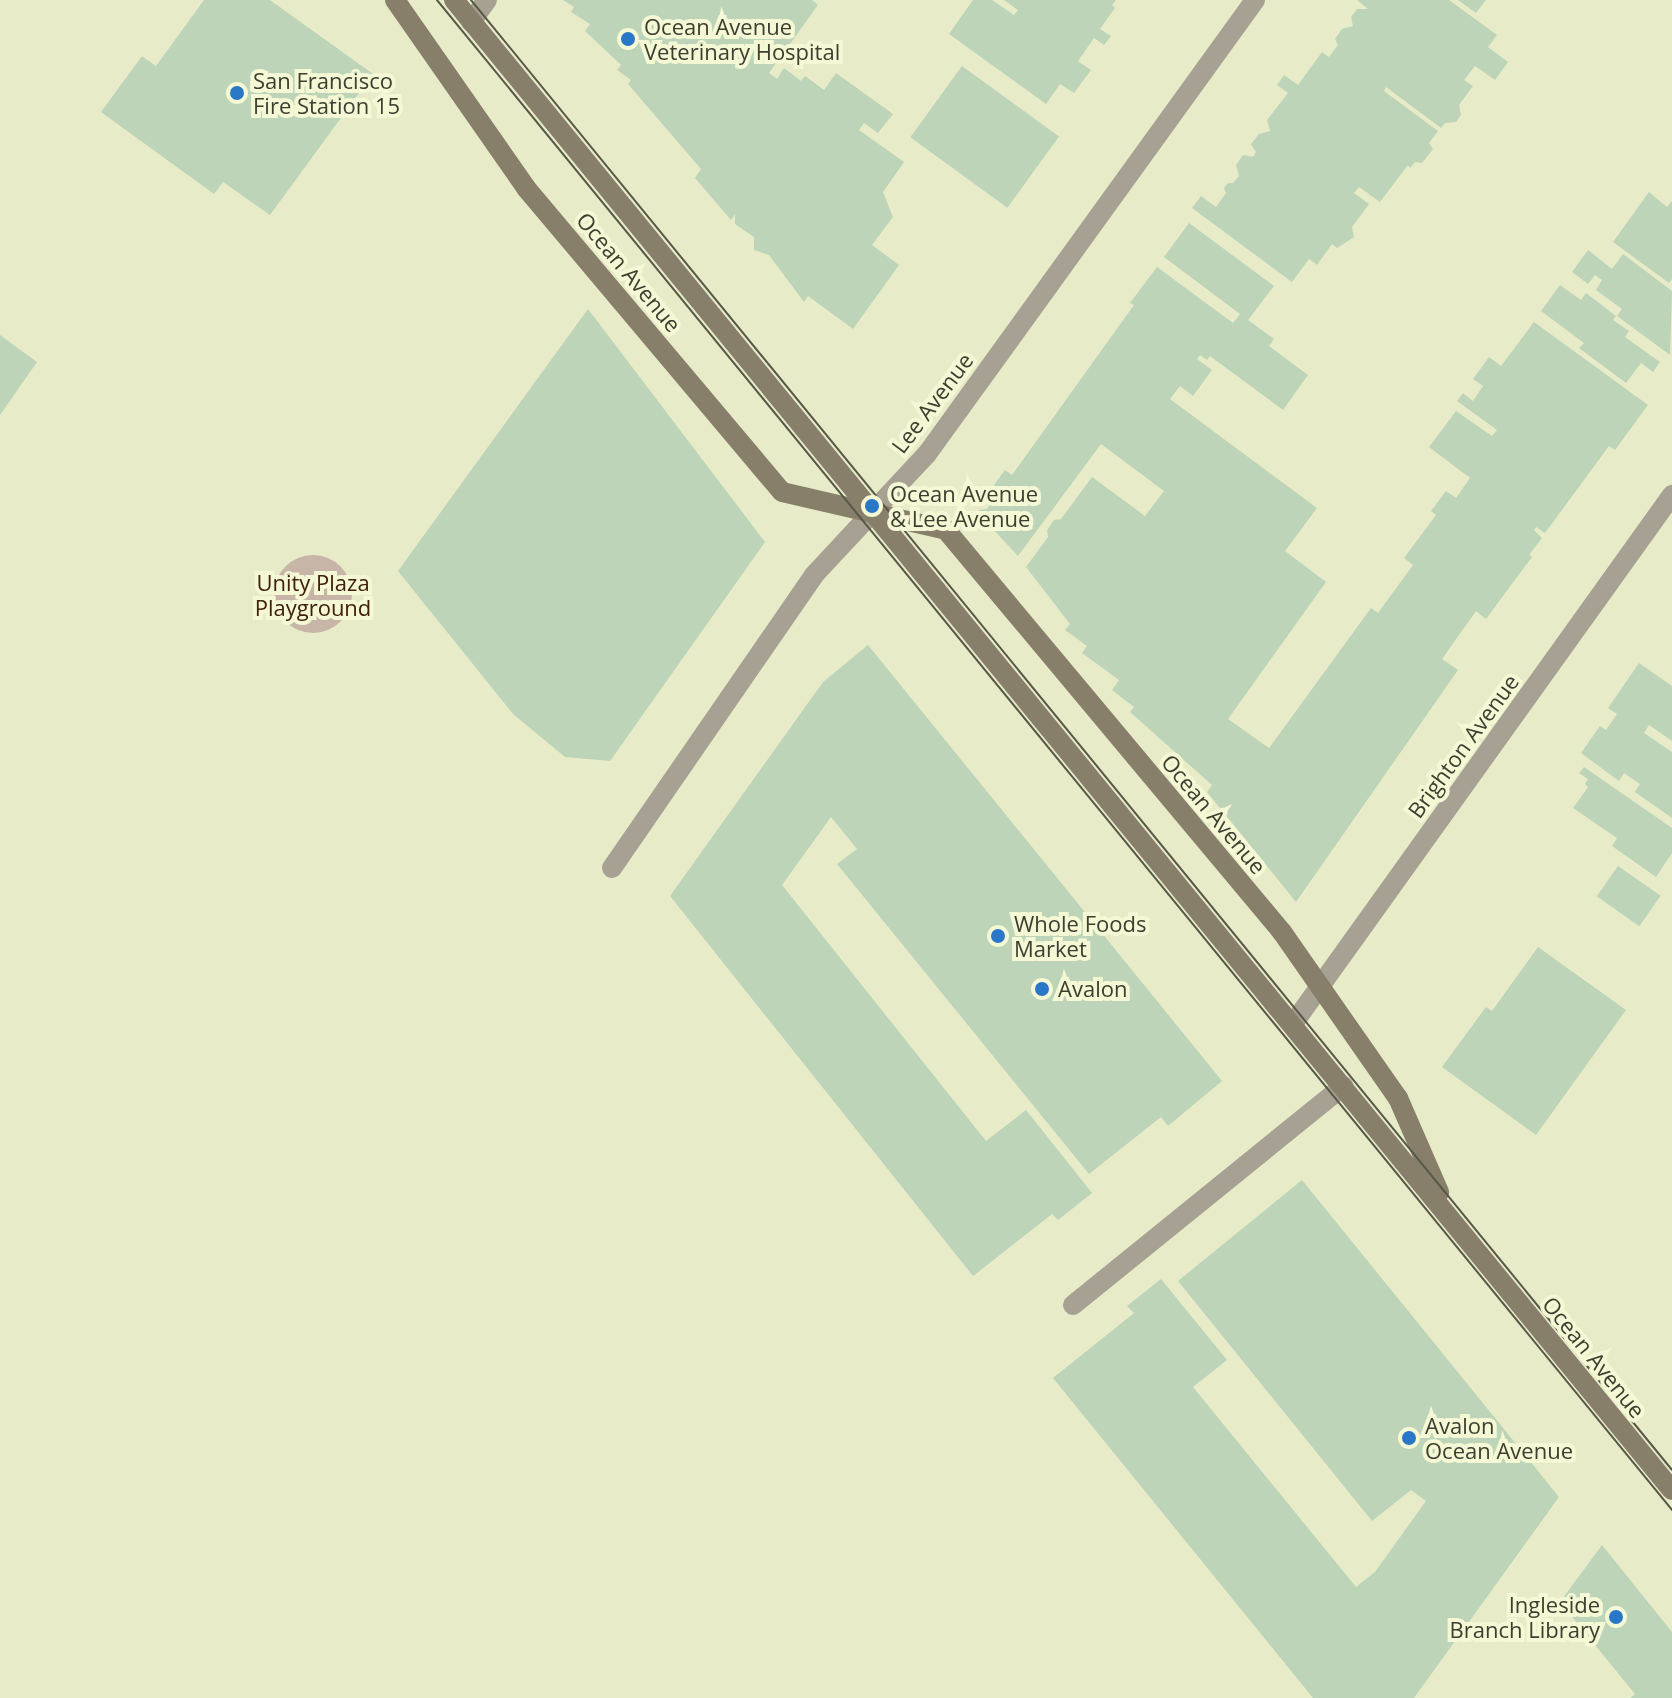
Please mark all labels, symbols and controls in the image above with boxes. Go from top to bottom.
place label: Ocean Avenue Veterinary Hospital [644,13,840,64]
marker: Ocean Avenue Veterinary Hospital [619,30,637,48]
place label: San Francisco Fire Station 15 [253,67,400,118]
marker: San Francisco Fire Station 15 [228,84,246,102]
street label: Ocean Avenue [571,207,687,337]
street label: Lee Avenue [886,348,978,458]
place label: Ocean Avenue & Lee Avenue [890,480,1038,532]
marker: Ocean Avenue & Lee Avenue [861,495,883,517]
park label: Unity Plaza Playground [255,569,371,620]
street label: Brighton Avenue [1402,669,1524,823]
street label: Ocean Avenue [1156,749,1272,879]
place label: Whole Foods Market [1014,910,1146,962]
marker: Whole Foods Market [989,927,1007,945]
place label: Avalon [1058,976,1127,1002]
marker: Avalon [1033,980,1051,998]
street label: Ocean Avenue [1537,1291,1651,1423]
place label: Avalon Ocean Avenue [1425,1412,1573,1464]
marker: Avalon Ocean Avenue [1400,1429,1418,1447]
place label: Ingleside Branch Library [1450,1591,1600,1642]
marker: Ingleside Branch Library [1607,1608,1625,1626]

